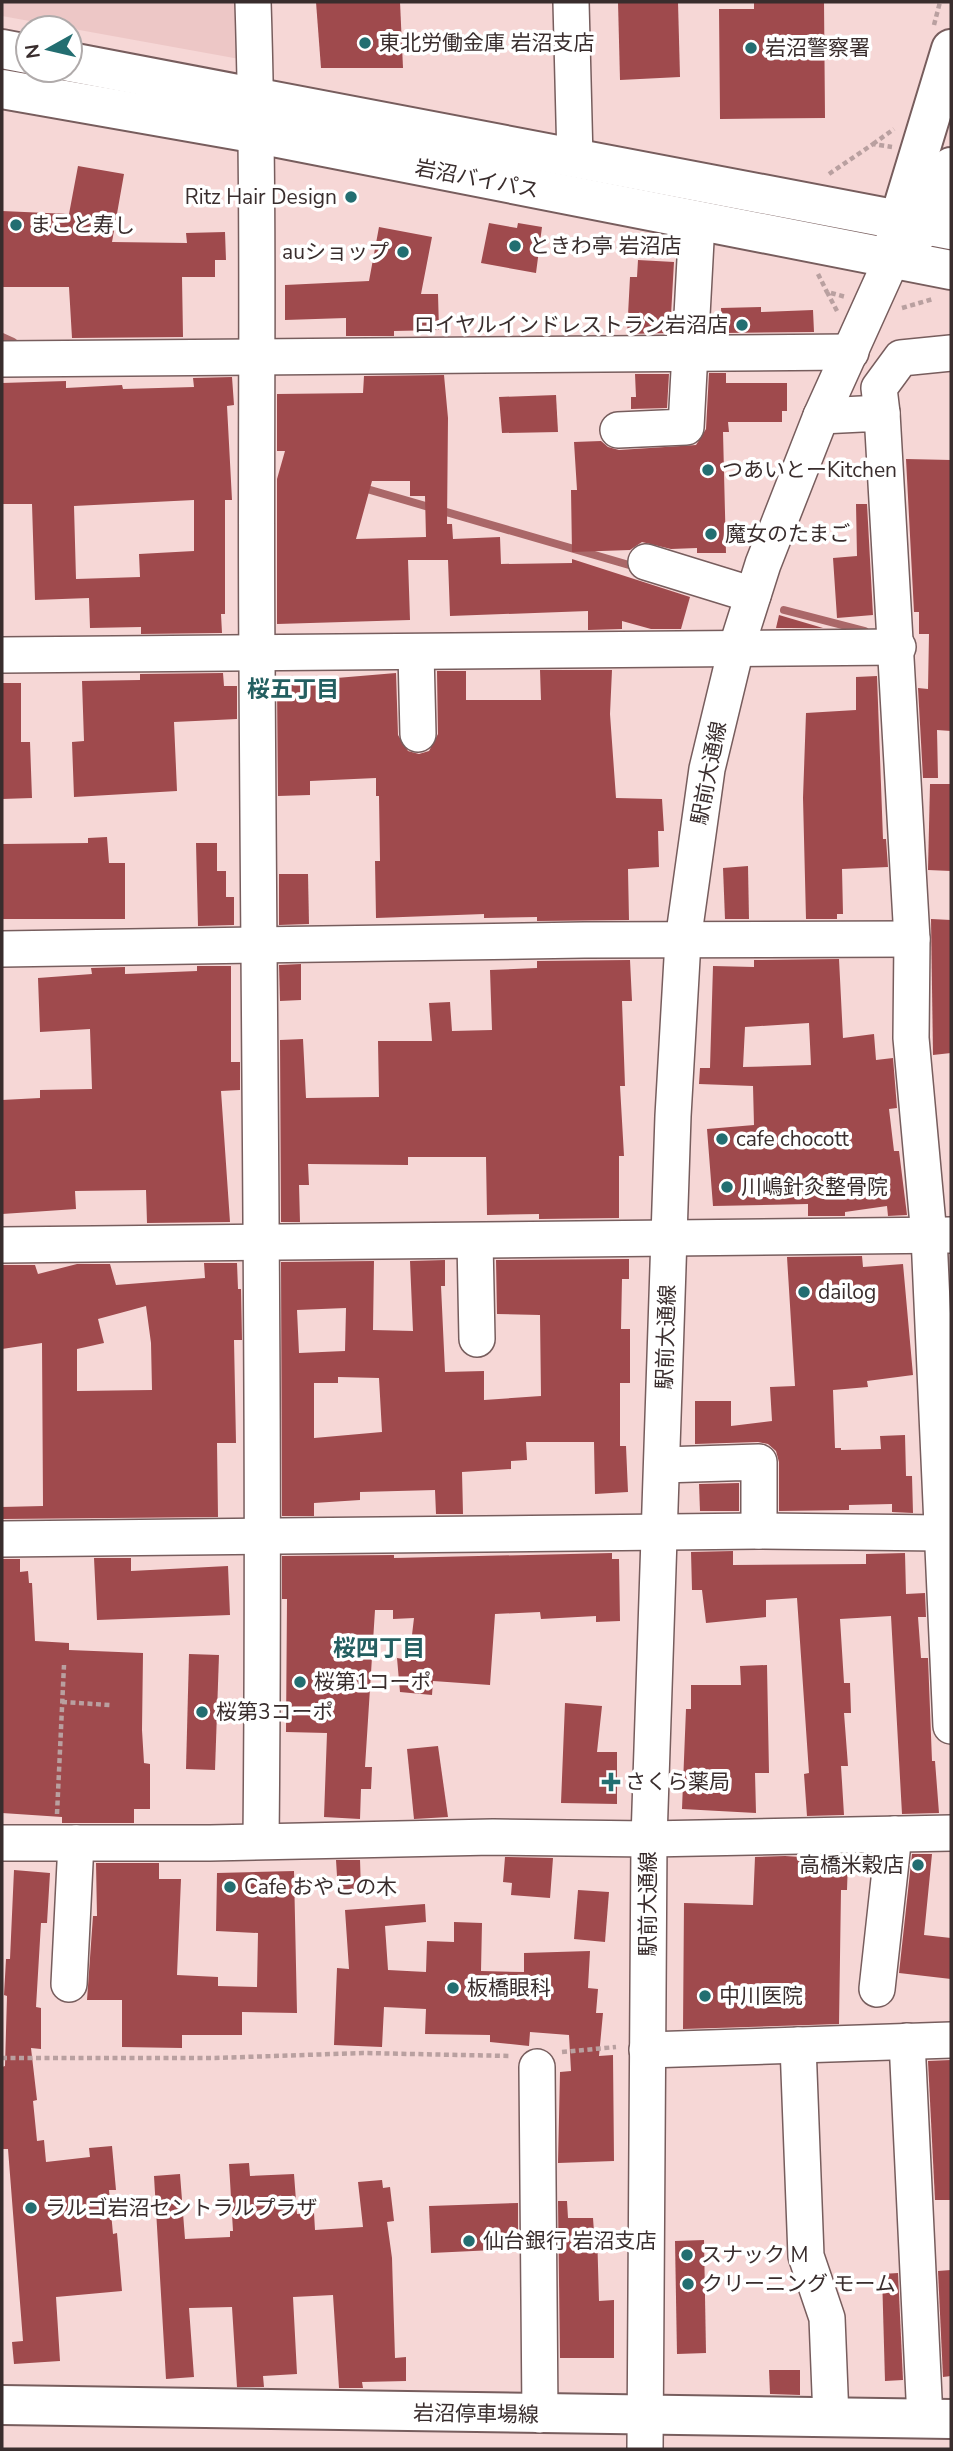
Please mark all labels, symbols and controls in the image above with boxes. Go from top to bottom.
north arrow [14,14,84,84]
place label: 東北労働金庫 岩沼支店 [379,29,594,57]
place label: 岩沼警察署 [765,34,870,62]
marker: 東北労働金庫 岩沼支店 [357,35,373,51]
marker: 岩沼警察署 [743,40,759,56]
text: N [19,42,47,60]
street label: 岩沼バイパス [413,153,541,205]
place label: Ritz Hair Design [185,183,337,211]
marker: Ritz Hair Design [343,189,359,205]
place label: まこと寿し [30,211,135,239]
marker: まこと寿し [8,217,24,233]
place label: ときわ亭 岩沼店 [529,232,681,260]
place label: auショップ [282,238,389,266]
marker: ときわ亭 岩沼店 [507,238,523,254]
marker: auショップ [395,244,411,260]
place label: ロイヤルインドレストラン岩沼店 [414,311,728,339]
marker: ロイヤルインドレストラン岩沼店 [734,317,750,333]
place label: つあいとーKitchen [722,456,897,484]
marker: つあいとーKitchen [700,462,716,478]
place label: 魔女のたまご [725,520,850,548]
marker: 魔女のたまご [703,526,719,542]
district label: 桜五丁目 [247,674,339,705]
street label: 駅前大通線 [685,719,733,827]
place label: cafe chocott [736,1125,850,1153]
marker: cafe chocott [714,1131,730,1147]
place label: 川嶋針灸整骨院 [741,1173,888,1201]
marker: 川嶋針灸整骨院 [719,1179,735,1195]
place label: dailog [818,1278,876,1306]
street label: 駅前大通線 [650,1284,682,1390]
marker: dailog [796,1284,812,1300]
district label: 桜四丁目 [333,1633,425,1664]
place label: 桜第1コーポ [314,1668,432,1696]
marker: 桜第1コーポ [292,1674,308,1690]
place label: 桜第3コーポ [216,1698,334,1726]
marker: 桜第3コーポ [194,1704,210,1720]
place label: さくら薬局 [625,1768,730,1796]
marker: さくら薬局 [603,1774,619,1790]
place label: 高橋米穀店 [799,1851,904,1879]
street label: 駅前大通線 [634,1852,662,1957]
marker: 高橋米穀店 [910,1857,926,1873]
place label: Cafe おやこの木 [244,1873,397,1901]
marker: Cafe おやこの木 [222,1879,238,1895]
place label: 板橋眼科 [467,1974,551,2002]
marker: 板橋眼科 [445,1980,461,1996]
place label: 中川医院 [719,1982,803,2010]
marker: 中川医院 [697,1988,713,2004]
place label: ラルゴ岩沼セントラルプラザ [45,2194,318,2222]
marker: ラルゴ岩沼セントラルプラザ [23,2200,39,2216]
place label: 仙台銀行 岩沼支店 [483,2227,656,2255]
marker: 仙台銀行 岩沼支店 [461,2233,477,2249]
place label: スナック M [701,2241,808,2269]
marker: スナック M [679,2247,695,2263]
place label: クリーニング モーム [702,2270,896,2298]
marker: クリーニング モーム [680,2276,696,2292]
street label: 岩沼停車場線 [413,2399,539,2429]

